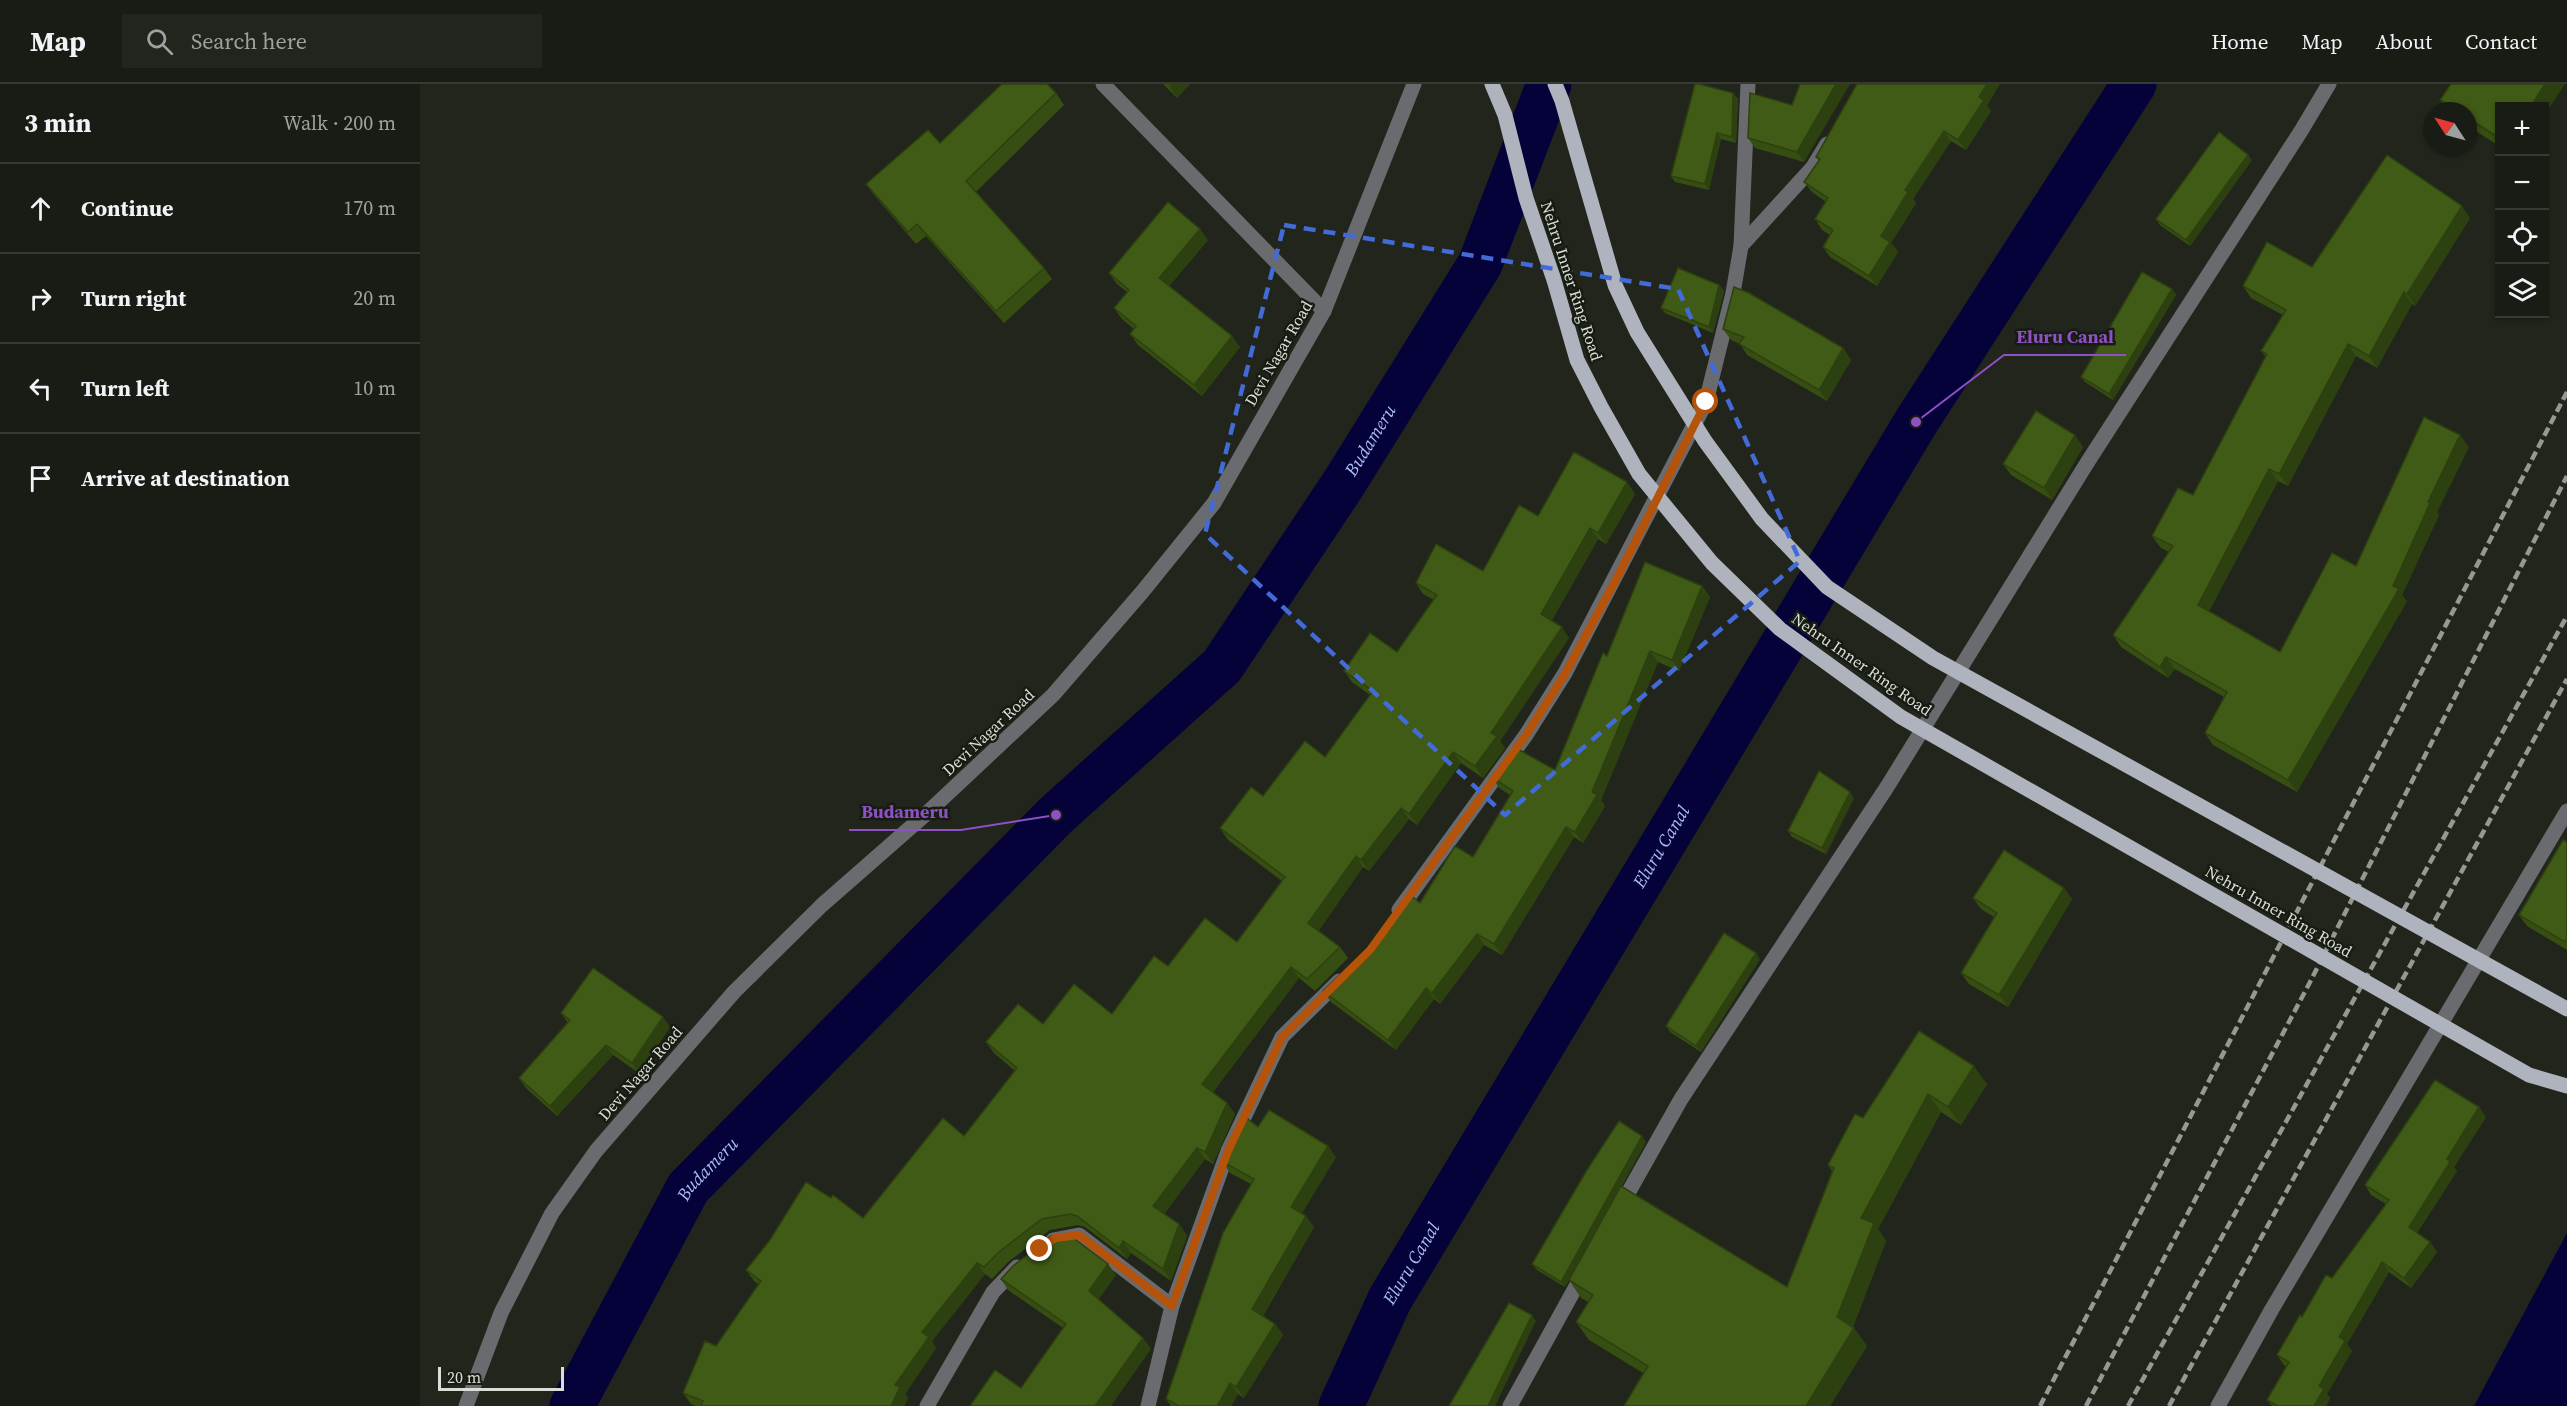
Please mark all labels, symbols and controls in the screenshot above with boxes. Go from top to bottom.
search box [122,14,542,68]
text: Map [30,22,86,60]
icon: search [143,25,176,58]
text: Search here [191,26,307,56]
text: Home [2211,27,2269,56]
text: Map [2302,27,2343,56]
text: About [2376,27,2432,56]
text: Contact [2465,27,2537,56]
north arrow [2423,102,2477,156]
map controls [2495,102,2549,318]
button: + [2495,102,2549,156]
text: 3 min [24,105,91,141]
text: Walk · 200 m [283,109,396,137]
button: − [2495,156,2549,210]
icon: ahead [24,192,57,225]
text: Continue [81,193,174,223]
text: 170 m [343,194,396,222]
street label: Nehru Inner Ring Road [1536,199,1608,363]
button: locate [2495,210,2549,264]
button: layers [2495,264,2549,318]
icon: right [24,282,57,315]
text: Turn right [81,283,186,313]
text: 20 m [353,284,396,312]
street label: Devi Nagar Road [1239,296,1317,410]
callout: Eluru Canal [2004,319,2126,355]
text: Eluru Canal [2016,324,2114,349]
icon: left [24,372,57,405]
text: Turn left [81,373,169,403]
text: 10 m [353,374,396,402]
route start [1692,388,1718,414]
water label: Budameru [1338,399,1402,481]
icon: arrive [24,462,57,495]
text: Arrive at destination [81,463,290,493]
street label: Nehru Inner Ring Road [1788,607,1936,721]
street label: Devi Nagar Road [937,684,1039,780]
callout: Budameru [849,794,961,830]
text: Budameru [861,799,949,824]
water label: Eluru Canal [1626,801,1695,893]
street label: Nehru Inner Ring Road [2202,860,2356,962]
street label: Devi Nagar Road [593,1021,687,1125]
water label: Budameru [670,1131,744,1206]
water label: Eluru Canal [1376,1217,1445,1310]
route end [1026,1235,1052,1261]
scale bar [438,1364,564,1392]
text: 20 m [447,1366,481,1388]

